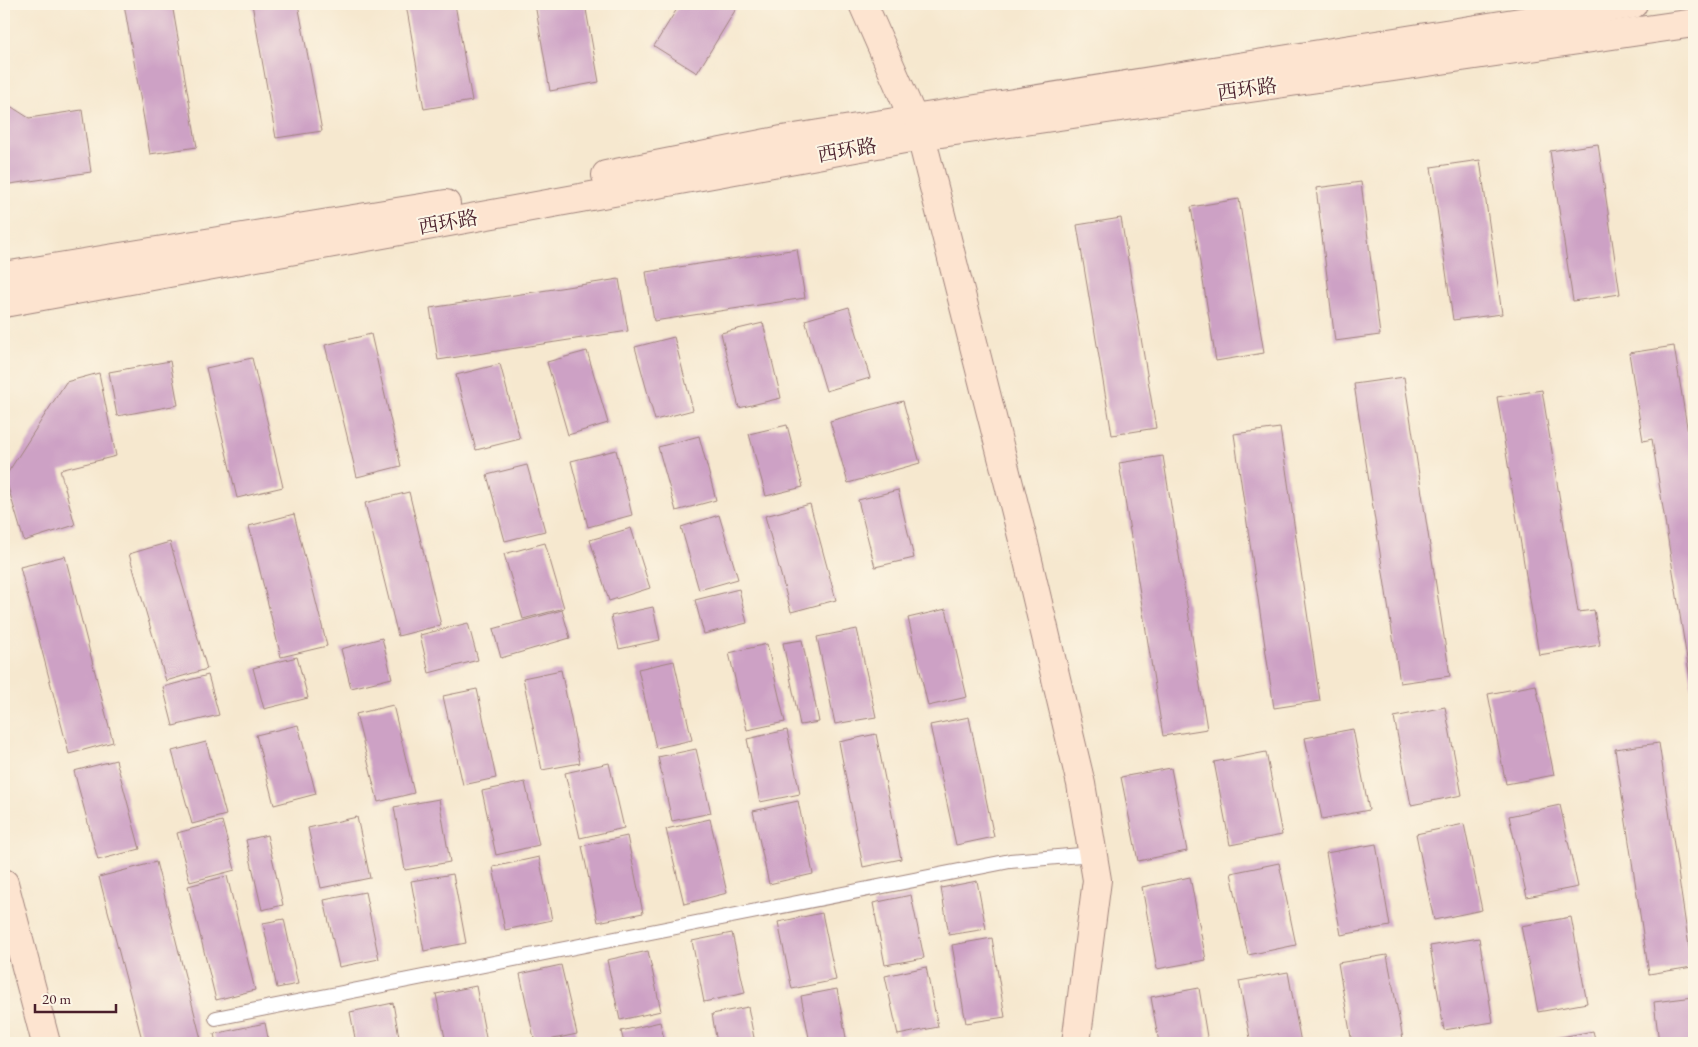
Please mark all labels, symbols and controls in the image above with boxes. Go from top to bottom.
street label: 西环路 [1215,72,1279,106]
street label: 西环路 [815,132,879,168]
street label: 西环路 [416,204,480,240]
scale bar [35,982,116,1014]
text: 20 m [42,989,71,1008]

